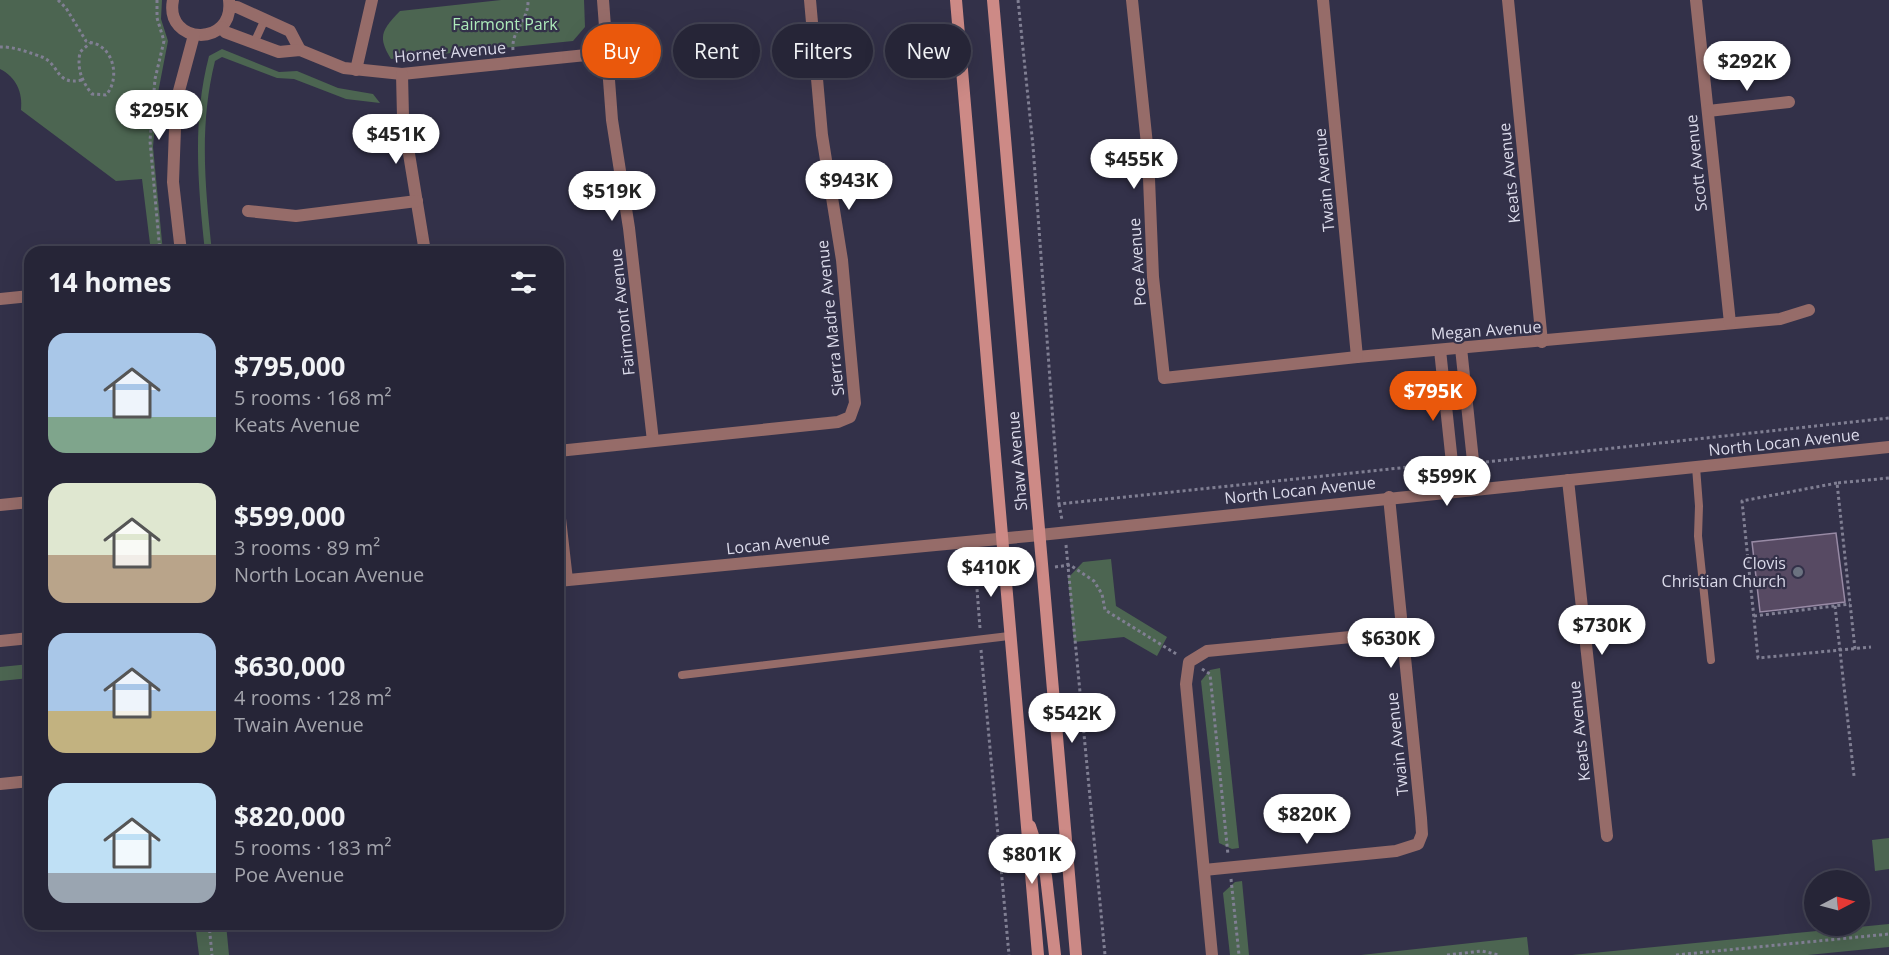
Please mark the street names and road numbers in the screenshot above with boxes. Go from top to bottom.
street label: Hornet Avenue [393,36,507,68]
street label: Scott Avenue [1680,113,1712,213]
street label: Keats Avenue [1493,122,1525,224]
street label: Twain Avenue [1309,127,1339,233]
street label: Poe Avenue [1123,217,1151,307]
street label: Sierra Madre Avenue [811,239,849,397]
street label: Fairmont Avenue [604,247,640,377]
street label: Megan Avenue [1430,315,1542,345]
street label: Shaw Avenue [1002,410,1032,512]
street label: North Locan Avenue [1707,423,1861,461]
street label: North Locan Avenue [1223,471,1377,509]
street label: Locan Avenue [725,527,831,559]
street label: Keats Avenue [1563,680,1595,782]
street label: Twain Avenue [1381,691,1413,797]

